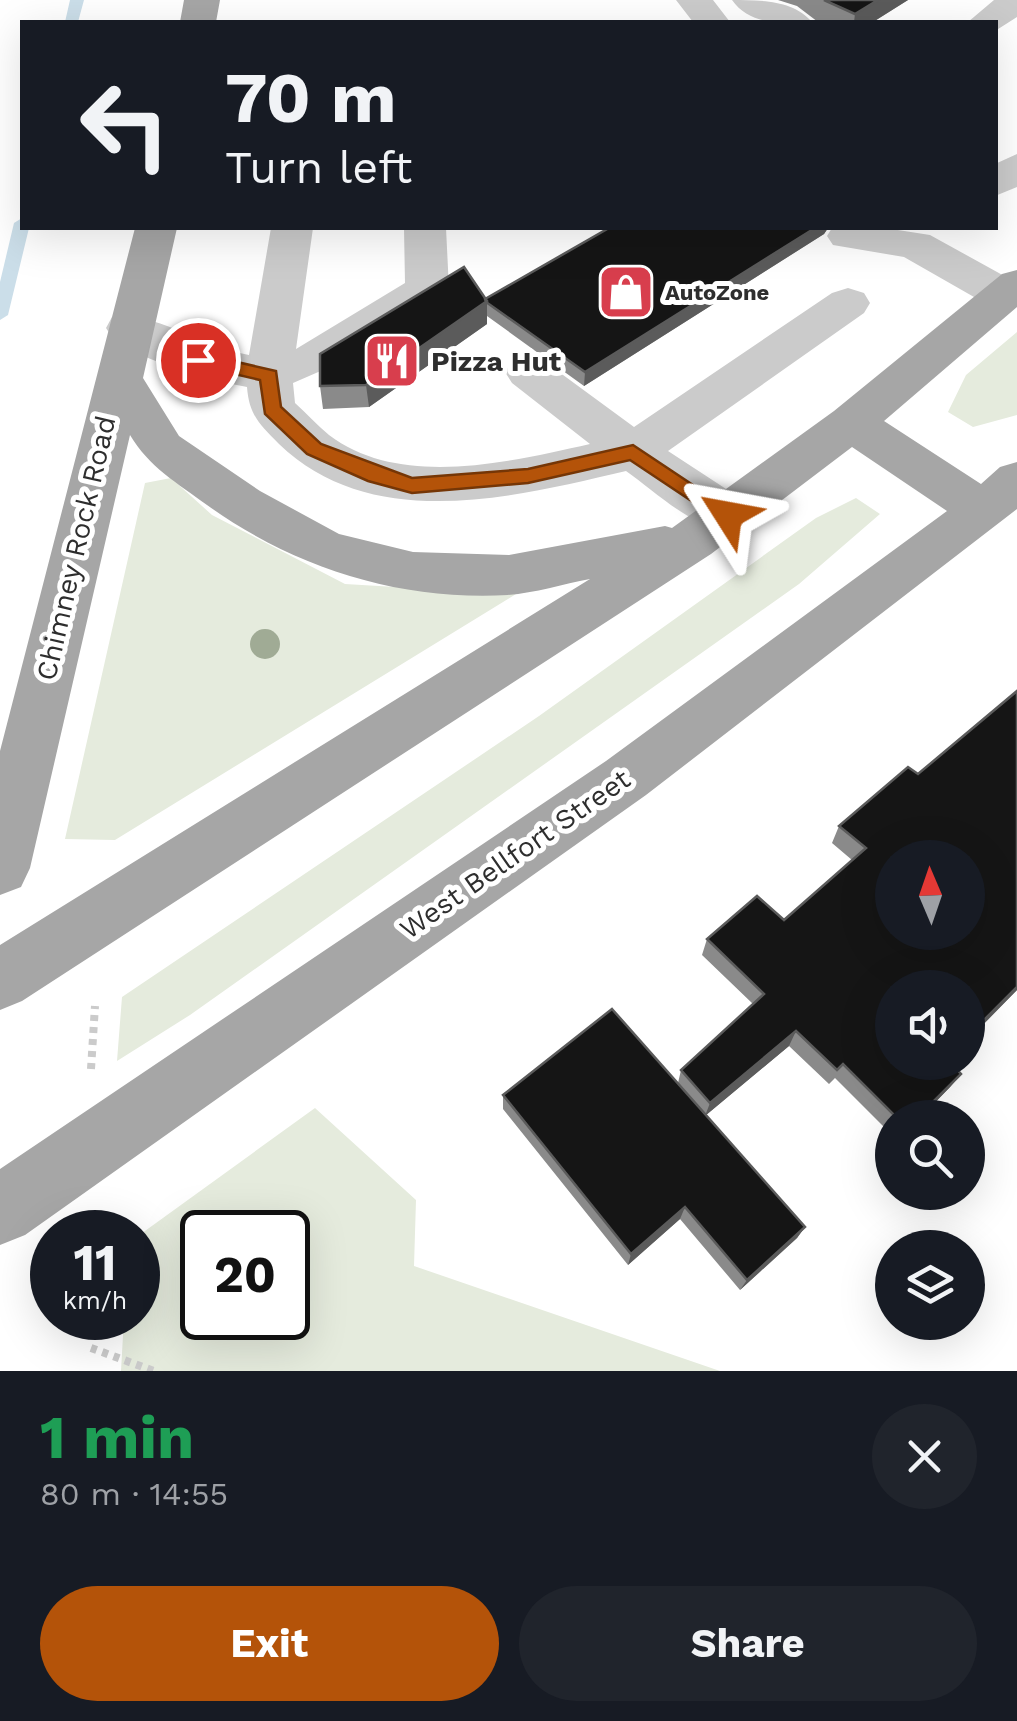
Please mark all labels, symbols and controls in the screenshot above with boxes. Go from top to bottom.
text: 70 m [225,57,397,139]
icon: left [60,60,190,190]
text: Turn left [225,141,412,194]
shop icon: AutoZone [596,262,656,322]
place label: AutoZone [665,280,769,305]
pin [156,318,241,403]
restaurant icon: Pizza Hut [362,331,422,391]
icon: arrive [171,333,226,388]
place label: Pizza Hut [431,345,561,378]
street label: Chimney Rock Road [29,412,123,684]
position arrow [676,463,780,567]
street label: West Bellfort Street [394,762,637,946]
north arrow [875,840,985,950]
map controls [875,840,985,1340]
button: sound [875,970,985,1080]
button: search [875,1100,985,1210]
speed limit sign: 20 [180,1210,310,1340]
button: layers [875,1230,985,1340]
text: 11 [73,1233,117,1292]
text: km/h [63,1286,127,1315]
text: 1 min [40,1402,194,1473]
button: close [872,1404,977,1509]
text: 80 m · 14:55 [40,1475,228,1513]
button: Exit [40,1586,499,1701]
button: Share [519,1586,977,1701]

